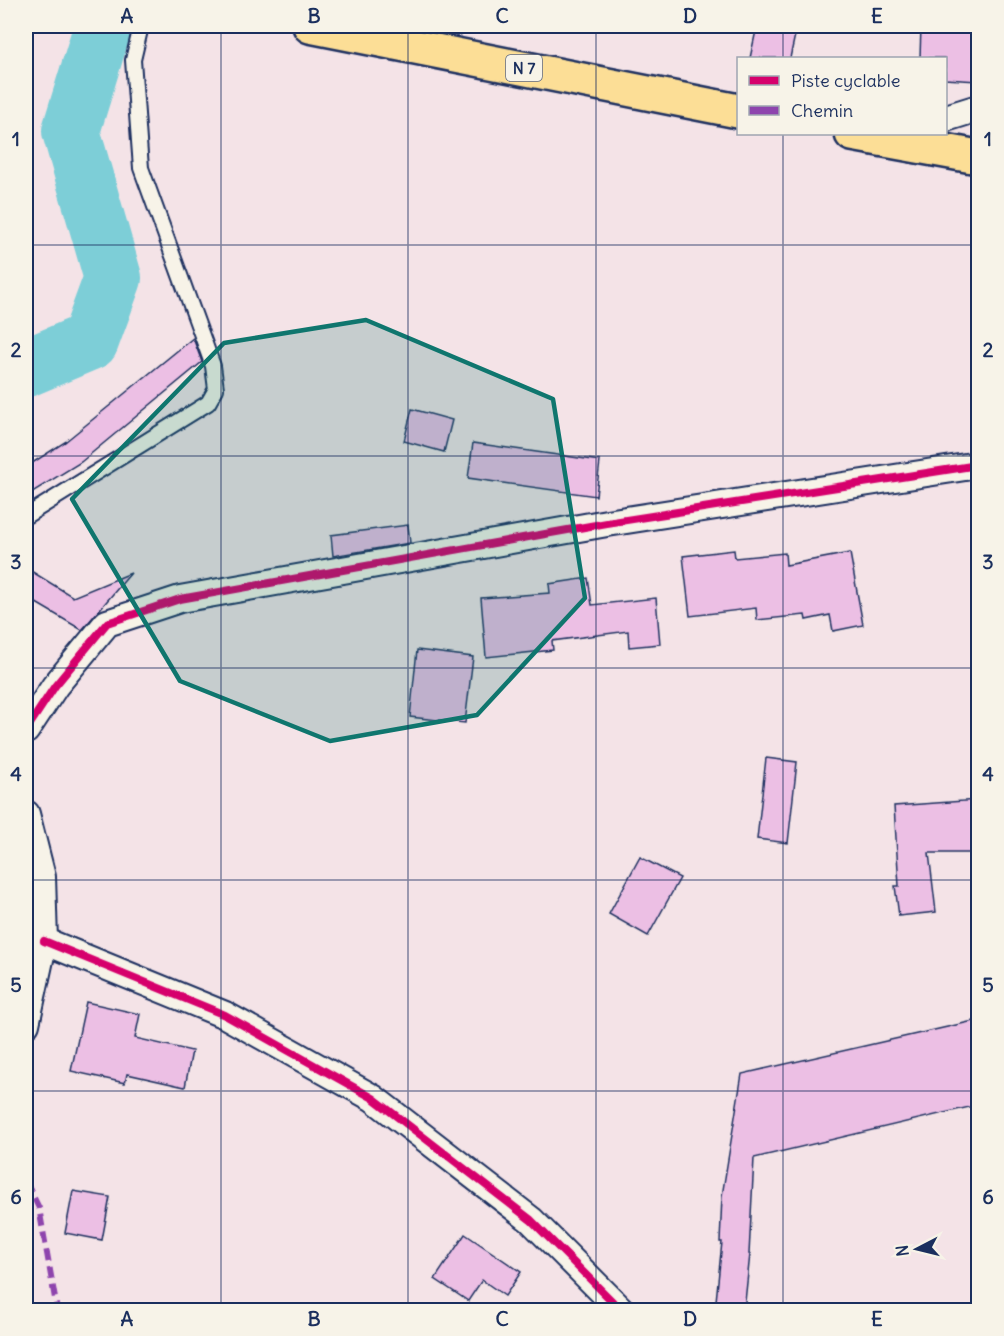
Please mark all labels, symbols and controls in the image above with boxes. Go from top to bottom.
text: A [121,3,134,28]
text: B [307,3,321,28]
text: C [495,3,509,28]
text: D [683,3,697,28]
text: E [871,3,883,28]
road number: N 7 [506,55,542,81]
legend [737,57,947,135]
text: Piste cyclable [791,69,900,92]
text: Chemin [791,99,853,122]
text: 1 [12,126,20,151]
text: 1 [984,126,992,151]
text: 2 [11,337,22,362]
text: 2 [983,337,994,362]
text: 3 [10,549,22,574]
text: 3 [982,549,994,574]
text: 4 [10,761,22,786]
text: 4 [982,761,994,786]
text: 5 [10,972,22,997]
text: 5 [982,972,994,997]
text: 6 [10,1184,22,1209]
text: 6 [982,1184,994,1209]
north arrow [887,1219,947,1279]
text: N [892,1244,913,1258]
text: A [121,1306,134,1331]
text: B [307,1306,321,1331]
text: C [495,1306,509,1331]
text: D [683,1306,697,1331]
text: E [871,1306,883,1331]

